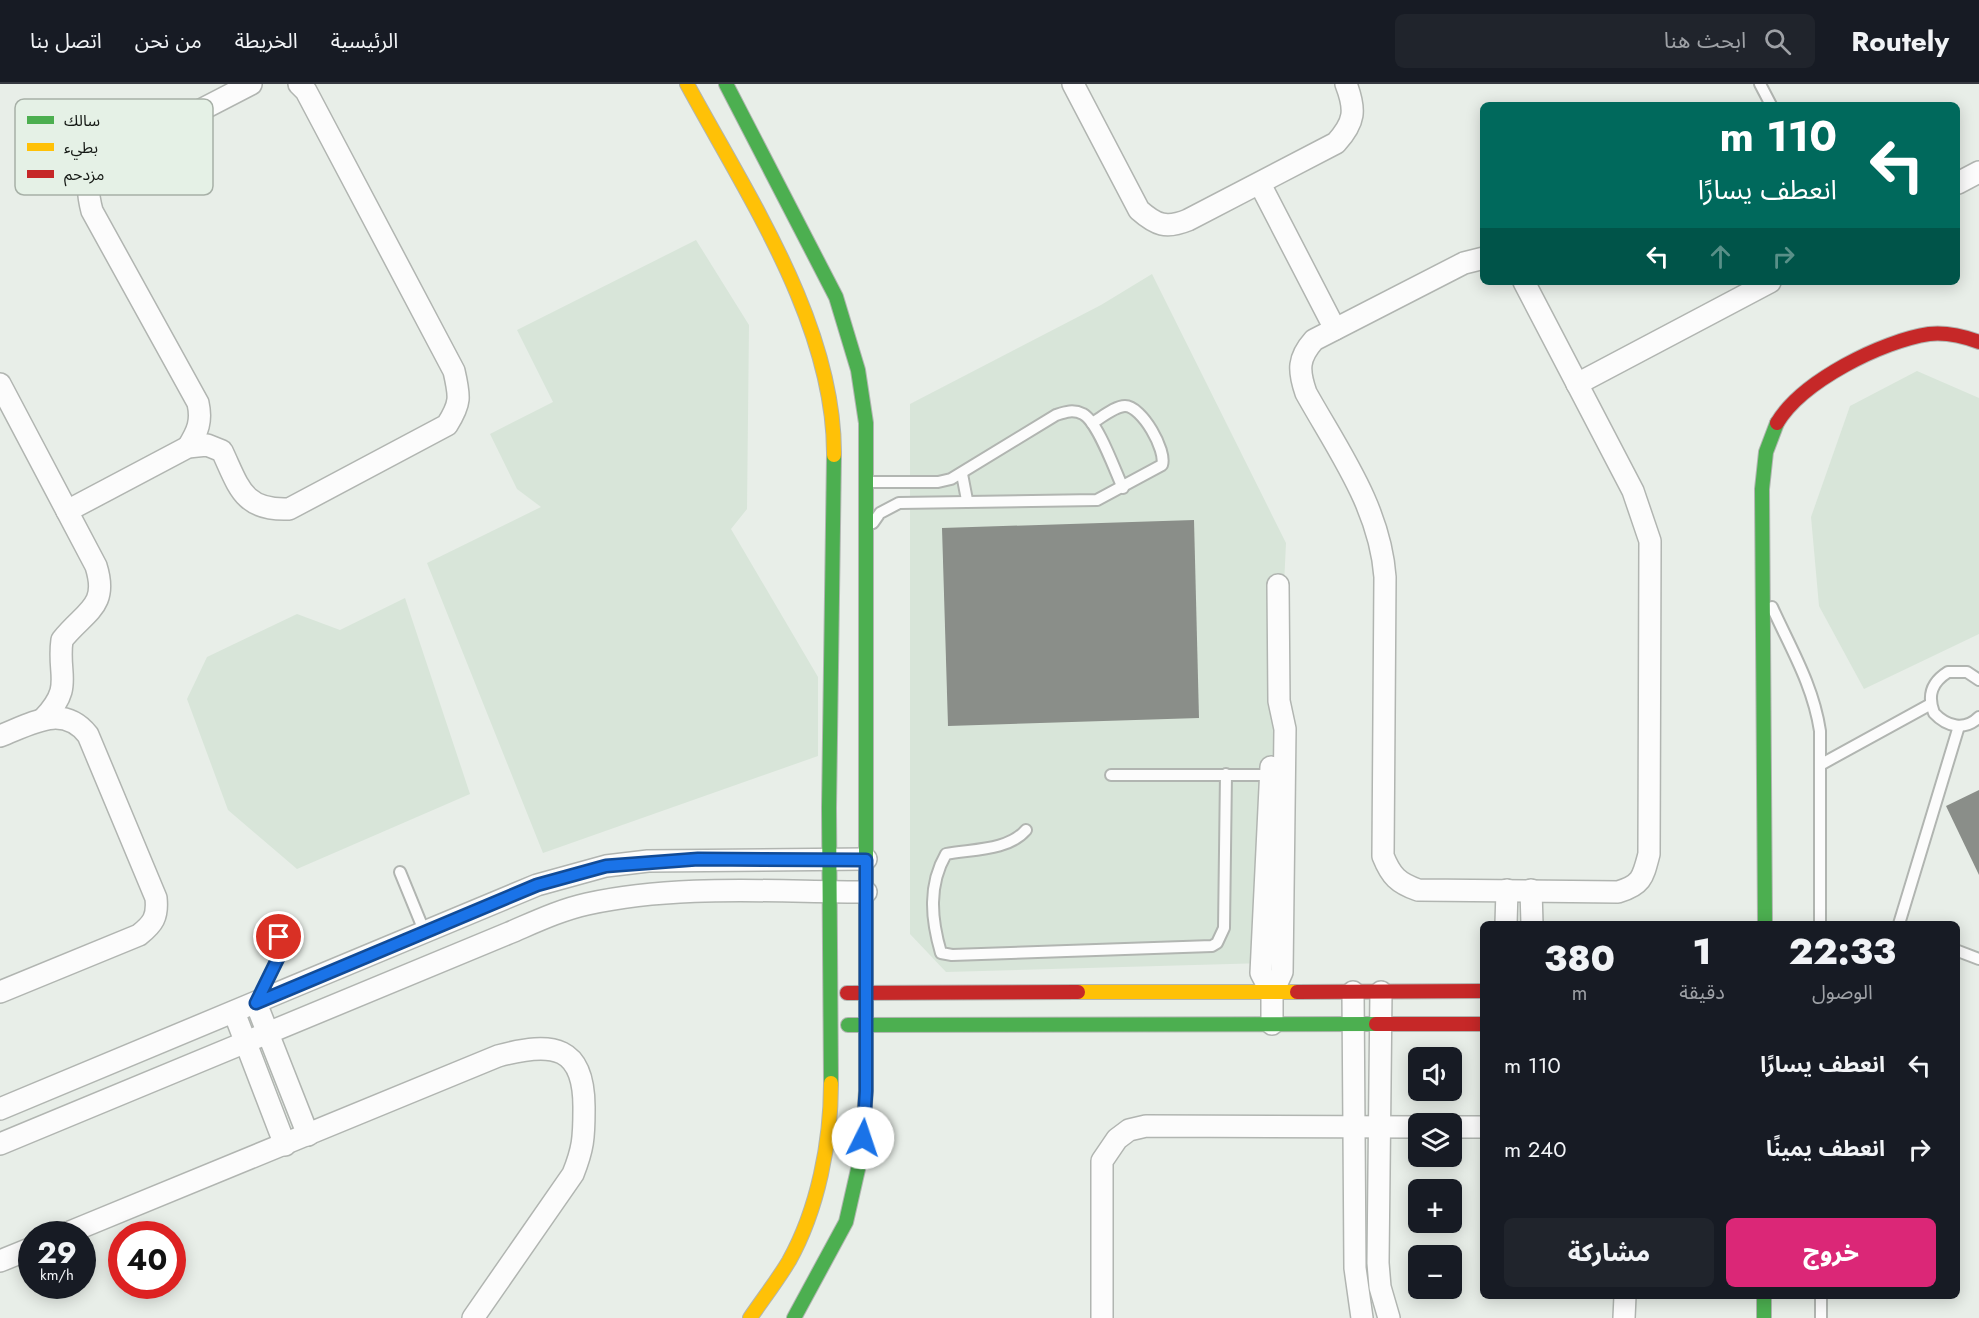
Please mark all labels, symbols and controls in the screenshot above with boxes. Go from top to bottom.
search box [1395,14,1815,68]
text: Routely [1851,21,1949,62]
text: ابحث هنا [1664,24,1746,56]
icon: search [1761,25,1794,58]
text: اتصل بنا [30,26,102,56]
text: من نحن [135,26,202,56]
text: الخريطة [235,26,298,56]
text: الرئيسية [331,26,398,56]
legend [15,99,213,195]
text: 110 m [1719,106,1837,167]
text: سالك [64,109,100,132]
icon: left [1858,126,1936,204]
text: بطيء [64,136,98,160]
text: مزدحم [64,163,104,187]
text: انعطف يسارًا [1698,170,1837,209]
icon: left [1641,240,1674,273]
icon: ahead [1704,240,1737,273]
icon: right [1767,240,1800,273]
pin [253,911,304,962]
icon: arrive [262,920,295,953]
text: 1 [1692,925,1711,977]
text: 22:33 [1789,925,1896,977]
text: 380 [1544,932,1615,984]
text: دقيقة [1679,978,1725,1007]
text: الوصول [1812,978,1873,1007]
text: m [1572,979,1587,1008]
map controls [1408,1047,1462,1299]
button: sound [1408,1047,1462,1101]
text: انعطف يسارًا [1760,1048,1885,1080]
text: 110 m [1504,1049,1561,1081]
icon: left [1903,1049,1936,1082]
position arrow [831,1106,895,1170]
button: layers [1408,1113,1462,1167]
text: انعطف يمينًا [1766,1132,1885,1164]
text: 240 m [1504,1133,1566,1165]
icon: right [1903,1133,1936,1166]
button: + [1408,1179,1462,1233]
button: مشاركة [1504,1218,1714,1287]
button: خروج [1726,1218,1936,1287]
speed limit sign: 40 [108,1221,186,1299]
text: 29 [37,1231,77,1274]
button: − [1408,1245,1462,1299]
text: km/h [40,1264,74,1286]

